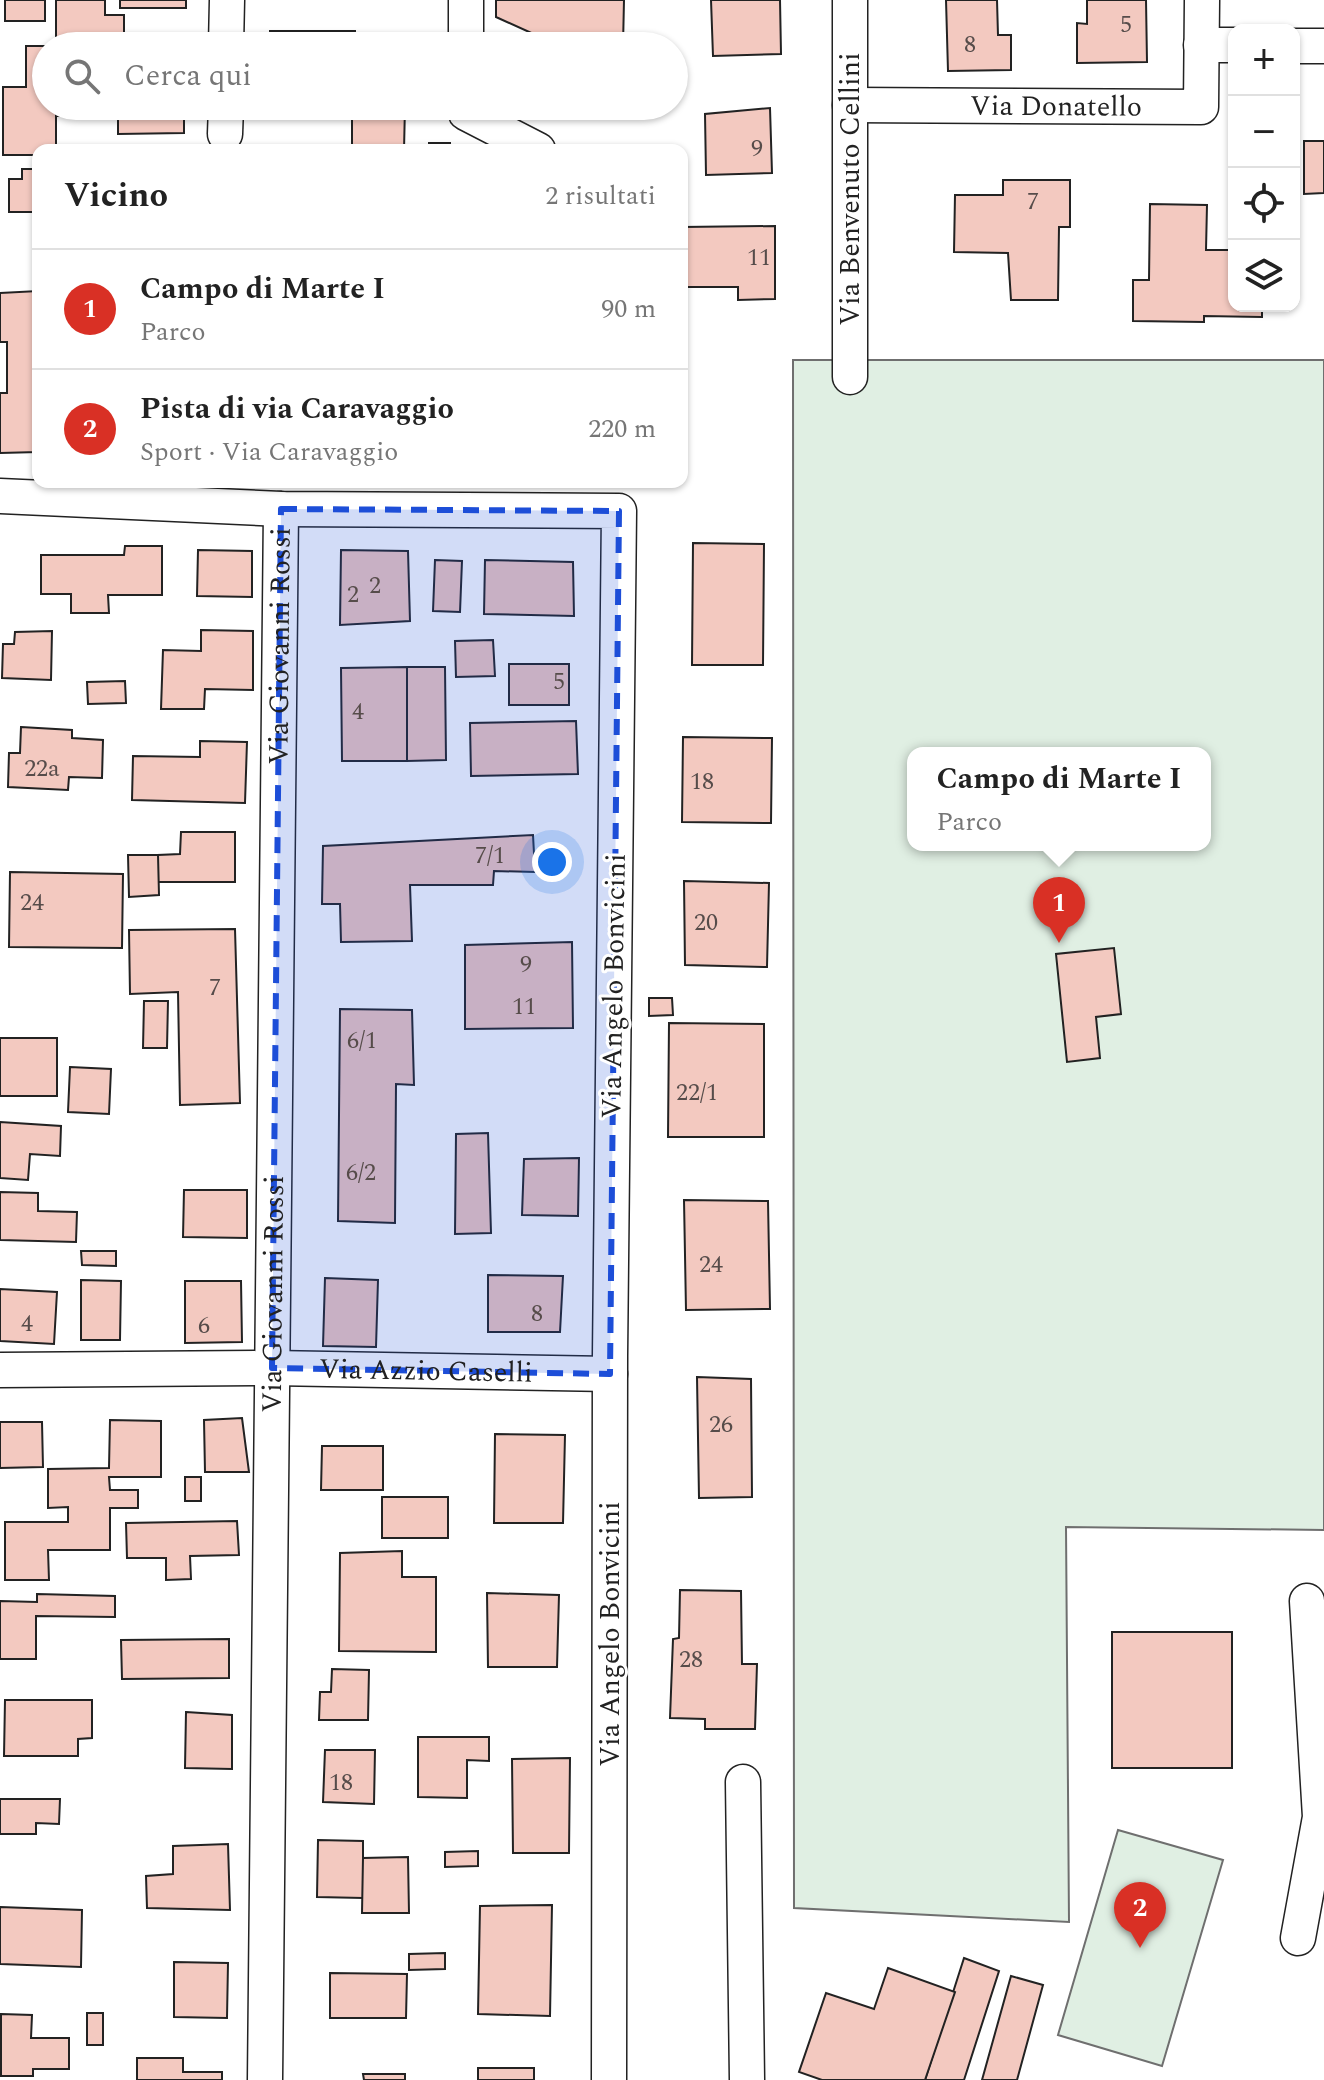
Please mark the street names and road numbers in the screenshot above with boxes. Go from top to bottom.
street label: Via Benvenuto Cellini [829,52,872,326]
street label: Via Donatello [970,84,1142,128]
street label: Via Giovanni Rossi [257,527,302,765]
street label: Via Angelo Bonvicini [590,853,638,1119]
street label: Via Giovanni Rossi [250,1175,296,1413]
street label: Via Azzio Caselli [319,1347,533,1394]
street label: Via Angelo Bonvicini [589,1501,632,1767]

